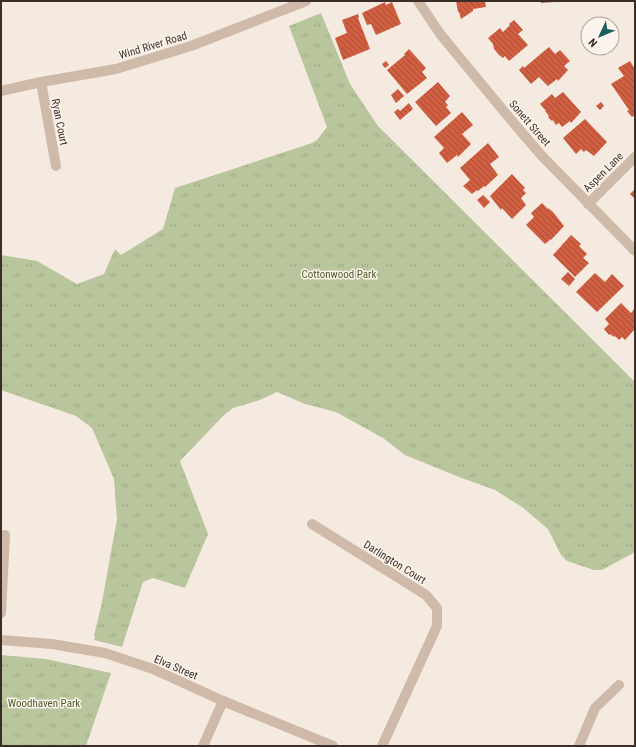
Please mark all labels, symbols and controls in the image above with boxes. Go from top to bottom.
north arrow [580,16,620,56]
street label: Wind River Road [118,29,189,62]
text: N [586,35,600,50]
street label: Ryan Court [49,98,70,147]
street label: Sonett Street [506,98,553,149]
street label: Aspen Lane [581,150,626,195]
park label: Cottonwood Park [302,268,376,281]
street label: Darlington Court [361,538,428,587]
street label: Elva Street [152,652,200,682]
park label: Woodhaven Park [8,697,80,710]

